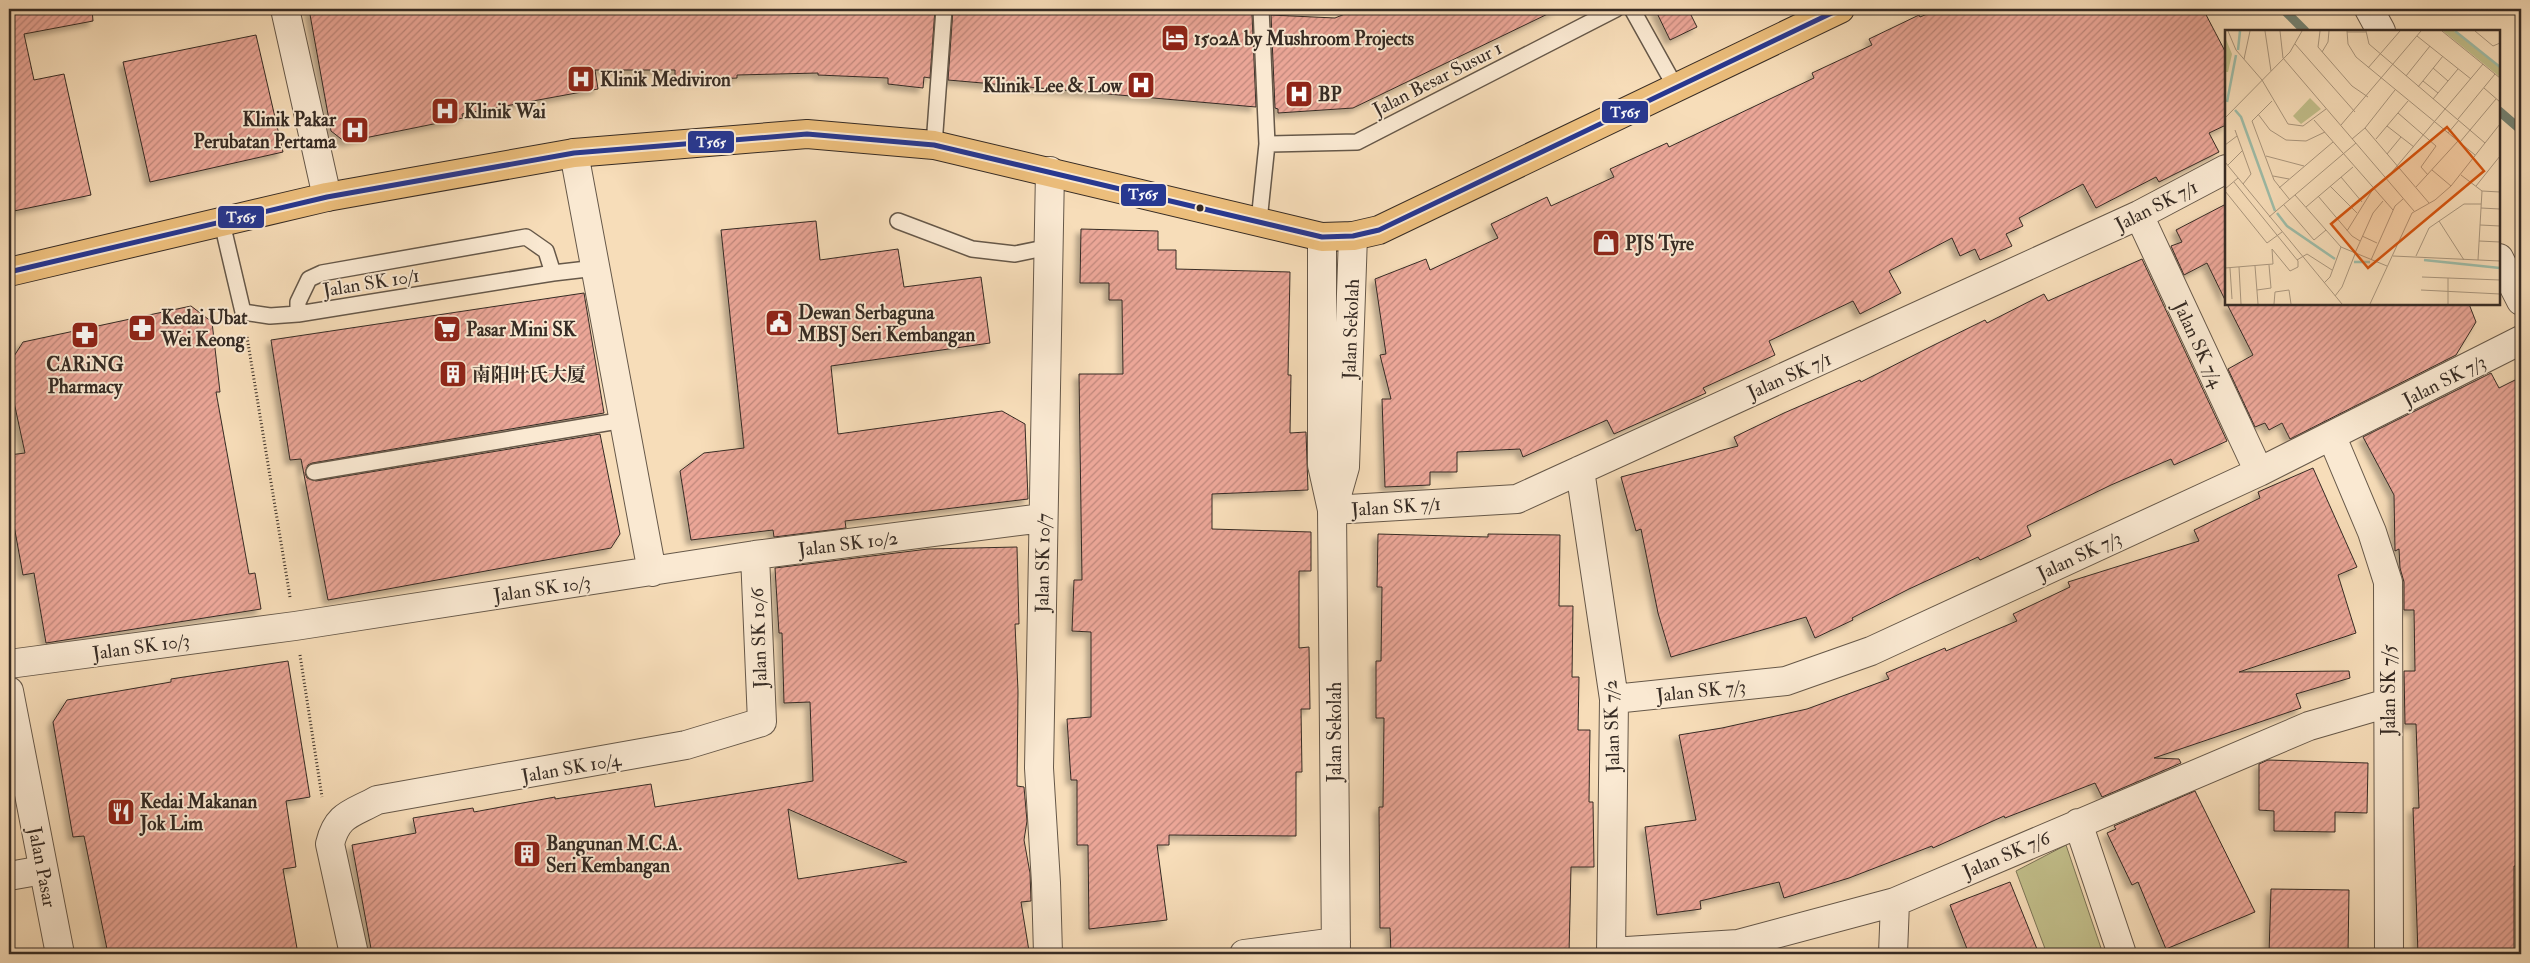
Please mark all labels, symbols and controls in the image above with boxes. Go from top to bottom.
hotel icon: 1502A by Mushroom Projects [1160,23,1190,53]
place label: 1502A by Mushroom Projects [1194,27,1415,52]
inset map [2225,30,2500,305]
street label: Jalan Besar Susur 1 [1368,36,1506,122]
hospital icon: Klinik Mediviron [566,64,596,94]
place label: Klinik Mediviron [600,68,731,92]
hospital icon: Klinik Lee & Low [1126,70,1156,100]
place label: Klinik Lee & Low [983,74,1123,98]
hospital icon: BP [1284,79,1314,109]
place label: BP [1318,83,1342,107]
hospital icon: Klinik Wai [430,96,460,126]
place label: Klinik Wai [464,100,546,124]
line badge: T565 [1601,100,1649,124]
text: T565 [1609,104,1641,121]
place label: Klinik Pakar Perubatan Pertama [194,108,337,154]
hospital icon: Klinik Pakar Perubatan Pertama [340,115,370,145]
line badge: T565 [687,130,735,154]
text: T565 [695,134,727,151]
street label: Jalan SK 7/1 [2110,175,2202,237]
line badge: T565 [1120,183,1167,207]
text: T565 [1127,186,1159,203]
unlabelled marker [1195,203,1205,213]
line badge: T565 [217,205,265,229]
text: T565 [225,209,257,226]
shop icon: PJS Tyre [1591,228,1621,258]
place label: PJS Tyre [1625,232,1694,257]
street label: Jalan SK 10/1 [320,264,421,303]
street label: Jalan Sekolah [1337,278,1365,381]
street label: Jalan SK 7/4 [2167,296,2229,392]
place label: Dewan Serbaguna MBSJ Seri Kembangan [797,301,976,348]
place label: Kedai Ubat Wei Keong [160,306,248,353]
public building icon: Dewan Serbaguna MBSJ Seri Kembangan [764,308,794,338]
pharmacy icon: Kedai Ubat Wei Keong [127,313,157,343]
supermarket icon: Pasar Mini SK [432,314,462,344]
place label: Pasar Mini SK [466,318,577,342]
pharmacy icon: CARiNG Pharmacy [70,320,100,350]
street label: Jalan SK 7/1 [1743,347,1835,406]
street label: Jalan SK 7/3 [2398,350,2490,412]
place label: CARiNG Pharmacy [46,353,124,400]
building icon: 南阳叶氏大厦 [438,359,468,389]
place label: 南阳叶氏大厦 [472,363,586,387]
street label: Jalan SK 7/1 [1350,492,1442,522]
street label: Jalan SK 10/7 [1030,513,1056,614]
street label: Jalan SK 10/2 [796,526,899,562]
street label: Jalan SK 7/3 [2033,526,2125,586]
street label: Jalan SK 10/3 [491,570,592,608]
street label: Jalan SK 10/6 [745,586,773,690]
street label: Jalan SK 10/3 [90,628,191,666]
street label: Jalan SK 7/5 [2377,644,2401,737]
street label: Jalan SK 7/3 [1654,674,1747,708]
street label: Jalan SK 7/2 [1598,679,1626,774]
street label: Jalan Sekolah [1323,682,1347,783]
street label: Jalan SK 10/4 [519,747,623,789]
place label: Kedai Makanan Jok Lim [139,790,258,836]
restaurant icon: Kedai Makanan Jok Lim [106,797,136,827]
street label: Jalan Pasar [22,824,62,909]
street label: Jalan SK 7/6 [1958,825,2055,884]
place label: Bangunan M.C.A. Seri Kembangan [546,832,682,879]
building icon: Bangunan M.C.A. Seri Kembangan [512,839,542,869]

